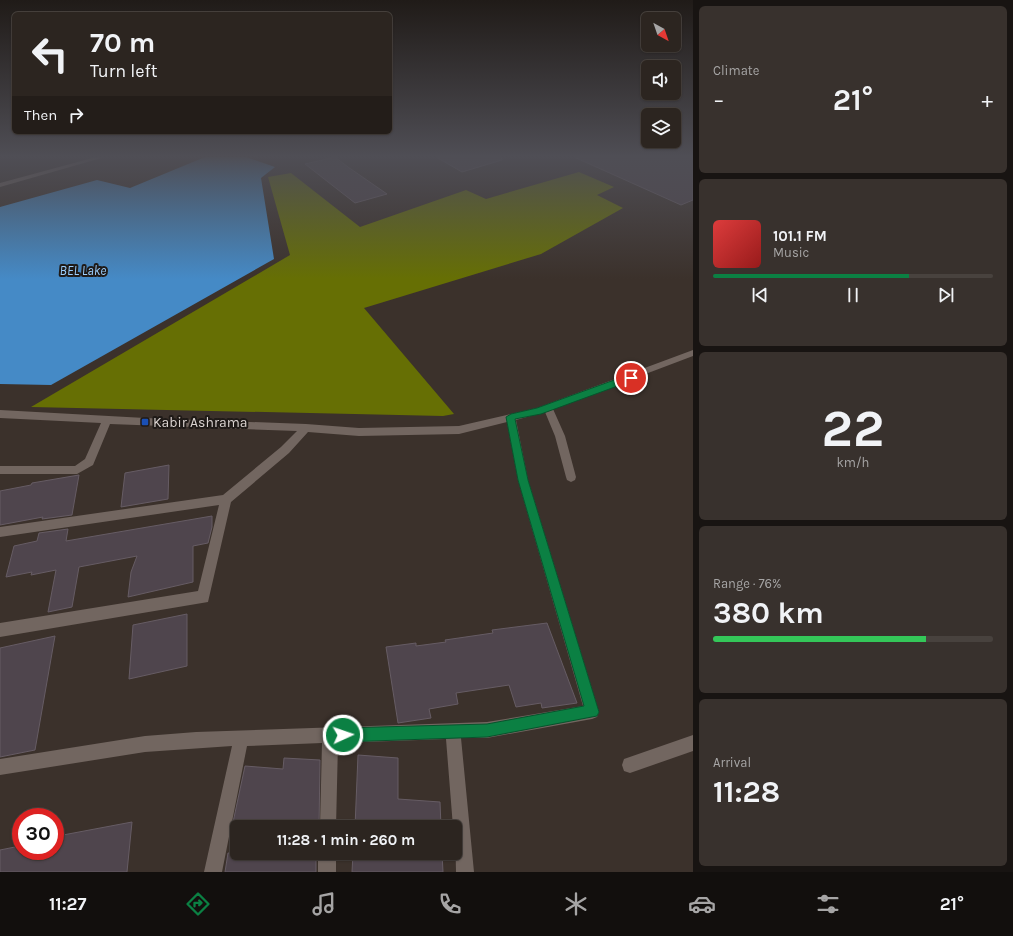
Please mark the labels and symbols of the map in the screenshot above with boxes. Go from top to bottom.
north arrow [641,12,681,52]
water label: BEL Lake [60,263,106,278]
pin [614,361,648,395]
place label: Kabir Ashrama [153,414,248,431]
marker: Kabir Ashrama [140,417,150,427]
position arrow [322,714,364,756]
speed limit sign: 30 [12,808,64,860]

